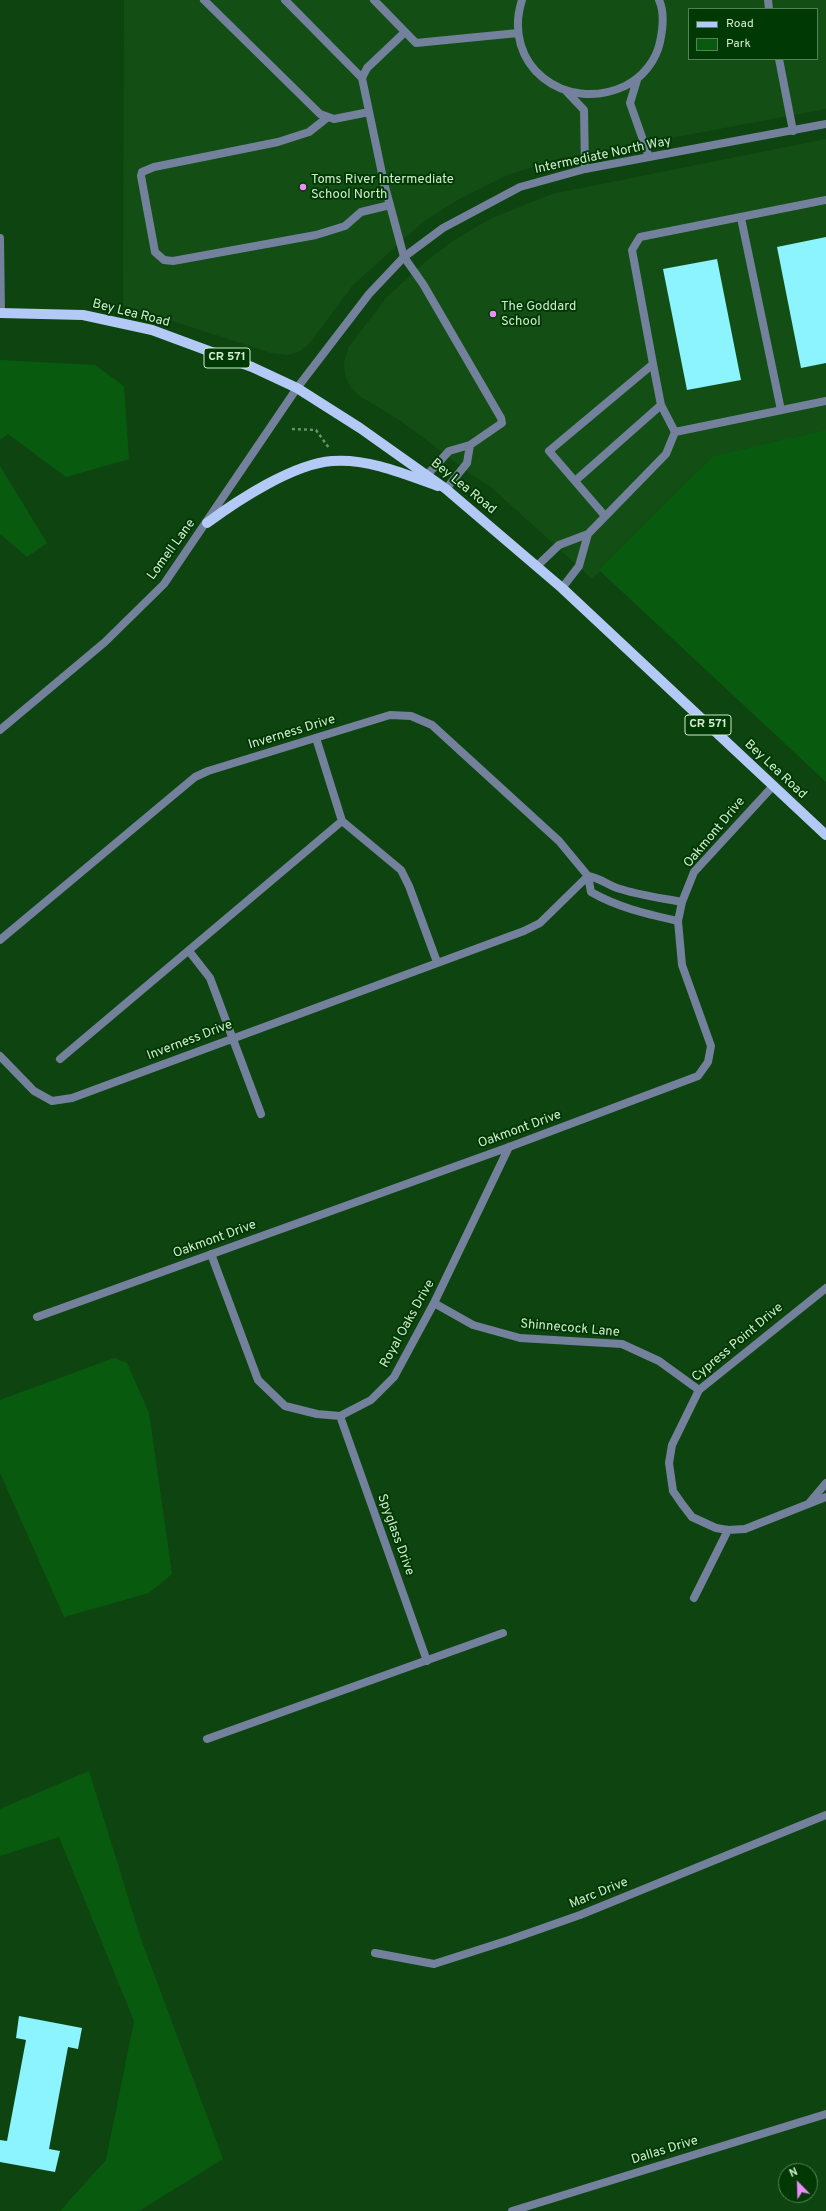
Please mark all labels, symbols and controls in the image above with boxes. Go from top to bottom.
legend [688,8,818,60]
text: Road [726,16,754,32]
text: Park [726,36,751,52]
street label: Intermediate North Way [533,134,673,178]
place label: Toms River Intermediate School North [311,172,454,203]
marker: Toms River Intermediate School North [298,182,308,192]
street label: Bey Lea Road [91,297,171,331]
place label: The Goddard School [501,299,576,330]
marker: The Goddard School [488,309,498,319]
road number: CR 571 [204,348,250,368]
street label: Bey Lea Road [427,456,499,518]
street label: Lomell Lane [145,517,199,583]
street label: Inverness Drive [247,712,337,754]
road number: CR 571 [685,715,731,735]
street label: Bey Lea Road [741,737,809,803]
street label: Oakmont Drive [681,795,749,871]
street label: Inverness Drive [145,1018,235,1064]
street label: Oakmont Drive [476,1108,564,1152]
street label: Oakmont Drive [171,1218,259,1262]
street label: Royal Oaks Drive [377,1277,439,1371]
street label: Cypress Point Drive [689,1300,787,1386]
street label: Shinnecock Lane [520,1317,620,1341]
street label: Spyglass Drive [373,1492,417,1578]
street label: Marc Drive [567,1875,631,1913]
street label: Dallas Drive [630,2133,700,2169]
north arrow [778,2163,818,2203]
text: N [787,2165,800,2181]

